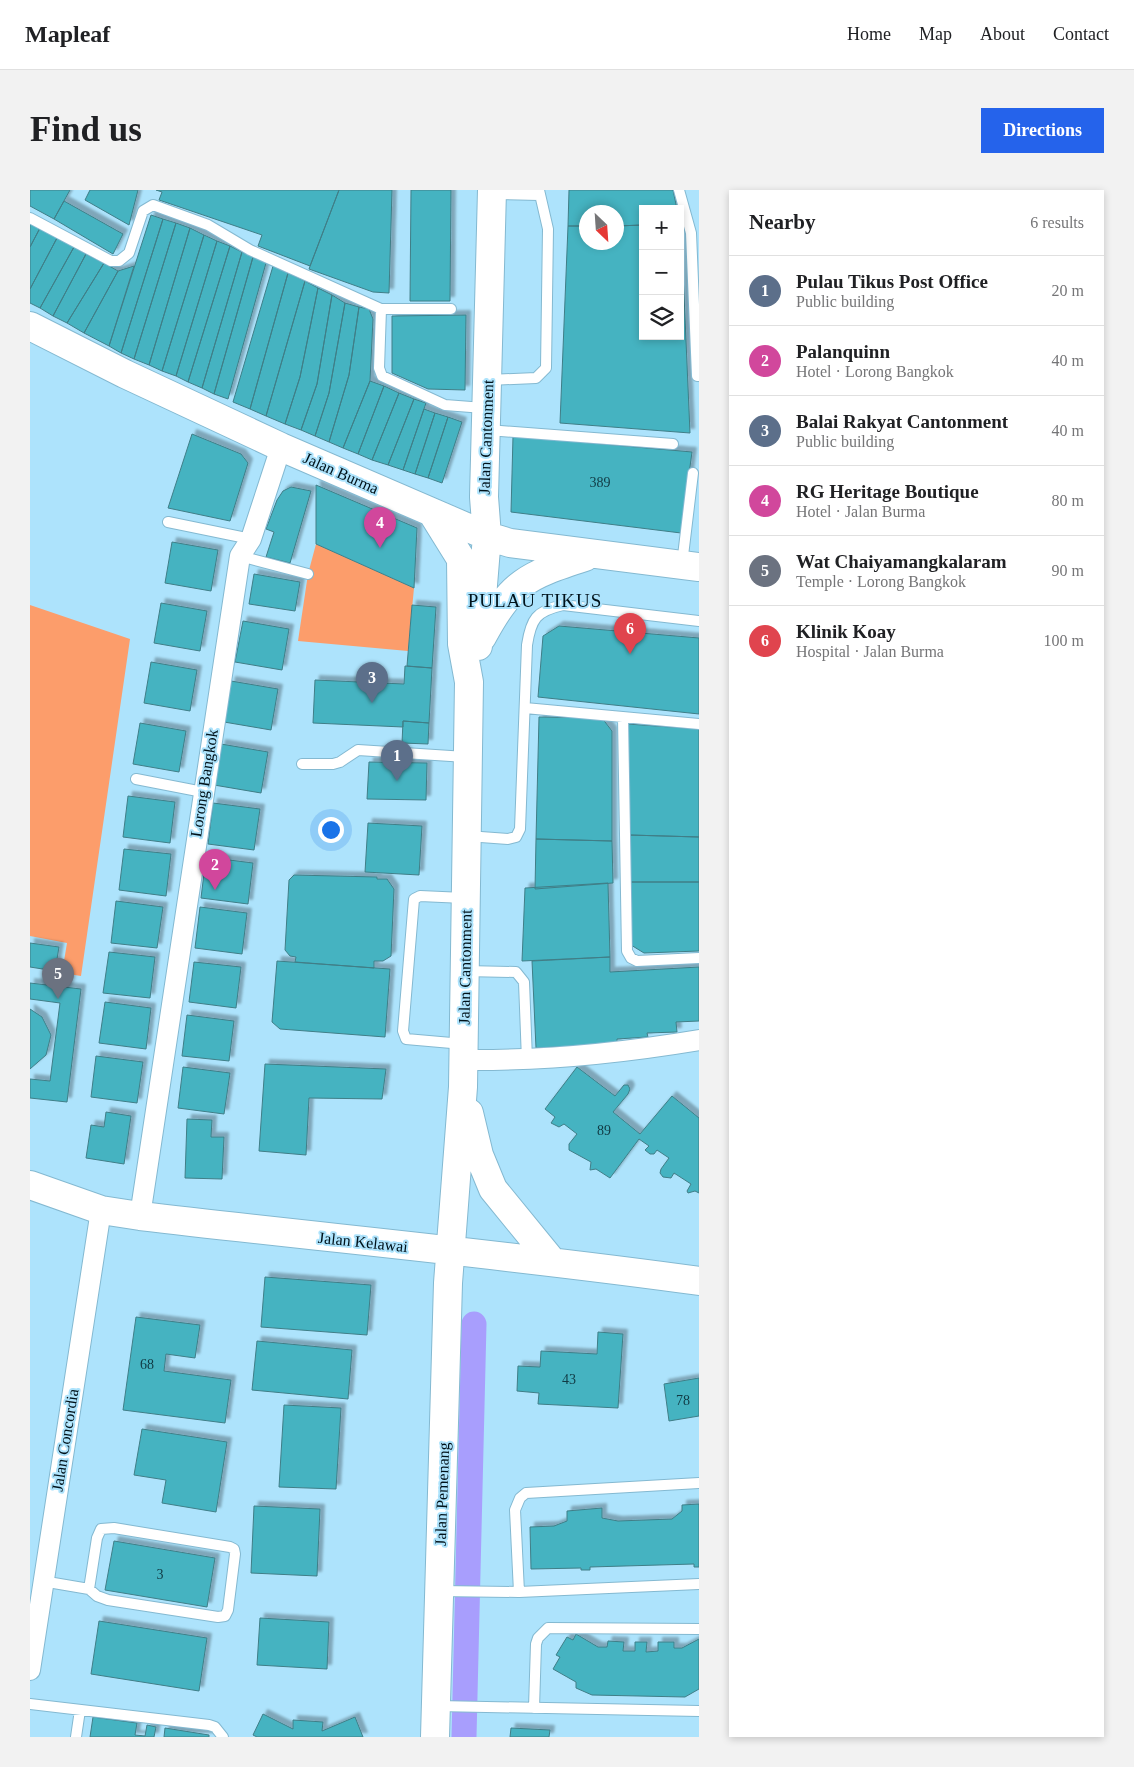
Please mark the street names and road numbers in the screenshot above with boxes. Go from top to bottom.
street label: Jalan Cantonment [475,379,497,495]
street label: Jalan Burma [301,449,381,497]
street label: Lorong Bangkok [187,728,222,838]
street label: Jalan Cantonment [455,909,475,1025]
street label: Jalan Kelawai [317,1229,409,1255]
street label: Jalan Concordia [49,1388,81,1492]
street label: Jalan Pemenang [432,1442,453,1546]

